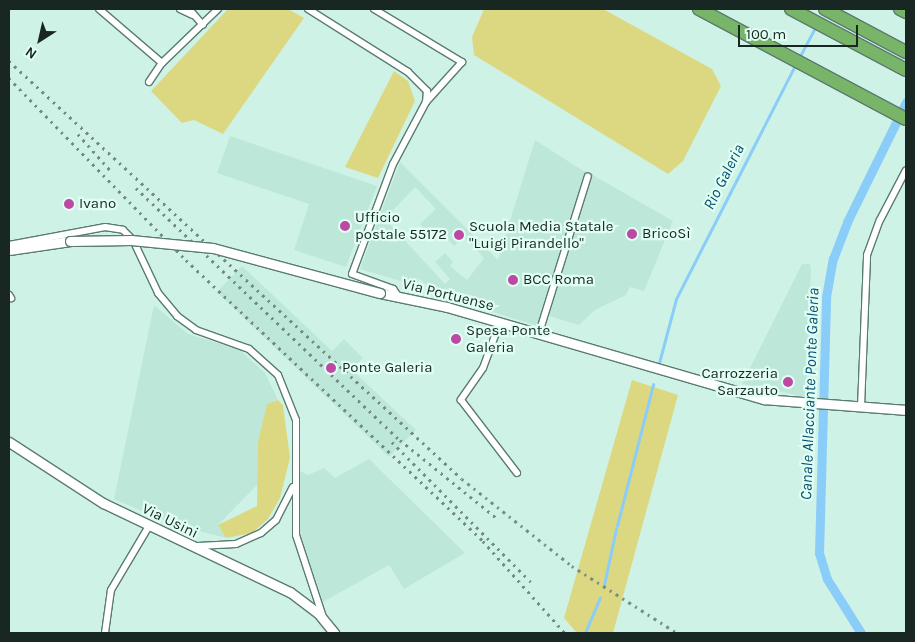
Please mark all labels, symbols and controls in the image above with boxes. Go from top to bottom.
north arrow [15,15,65,65]
scale bar [740,15,860,47]
text: 100 m [746,25,786,43]
text: N [22,43,40,63]
water label: Rio Galeria [699,141,749,213]
place label: Ivano [79,195,116,213]
marker: Ivano [63,198,75,210]
place label: Ufficio postale 55172 [355,208,447,243]
place label: Scuola Media Statale "Luigi Pirandello" [469,217,613,252]
marker: Ufficio postale 55172 [339,220,351,232]
place label: BricoSì [642,225,691,243]
marker: BricoSì [626,228,638,240]
marker: Scuola Media Statale "Luigi Pirandello" [453,229,465,241]
place label: BCC Roma [523,271,594,289]
marker: BCC Roma [507,274,519,286]
street label: Via Portuense [400,275,496,315]
water label: Canale Allacciante Ponte Galeria [797,288,823,500]
place label: Spesa Ponte Galeria [466,321,550,356]
marker: Spesa Ponte Galeria [450,333,462,345]
place label: Ponte Galeria [342,359,432,377]
marker: Ponte Galeria [324,361,338,375]
place label: Carrozzeria Sarzauto [701,364,778,399]
marker: Carrozzeria Sarzauto [782,376,794,388]
street label: Via Usini [139,500,201,542]

